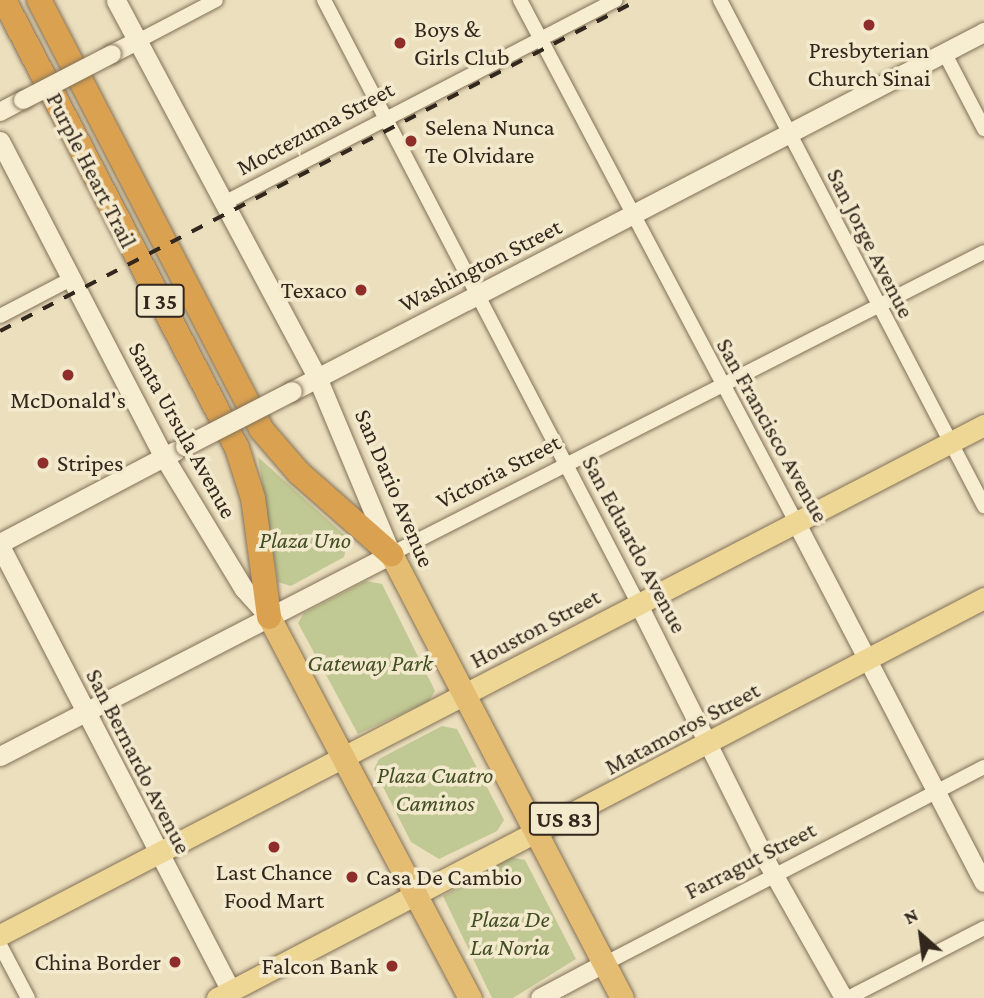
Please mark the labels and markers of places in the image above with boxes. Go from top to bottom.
place label: Boys & Girls Club [414,15,510,71]
marker: Presbyterian Church Sinai [861,17,877,33]
marker: Boys & Girls Club [392,35,408,51]
place label: Presbyterian Church Sinai [808,36,930,92]
place label: Selena Nunca Te Olvidare [425,113,555,169]
marker: Selena Nunca Te Olvidare [403,133,419,149]
place label: Texaco [281,276,347,304]
marker: Texaco [353,282,369,298]
marker: McDonald's [60,367,76,383]
place label: McDonald's [10,386,126,414]
place label: Stripes [57,449,124,477]
marker: Stripes [35,455,51,471]
marker: Last Chance Food Mart [266,839,282,855]
place label: Last Chance Food Mart [216,858,332,914]
place label: Casa De Cambio [366,863,522,891]
marker: Casa De Cambio [344,869,360,885]
place label: China Border [34,948,161,976]
place label: Falcon Bank [262,952,378,980]
marker: China Border [167,954,183,970]
marker: Falcon Bank [384,958,400,974]

